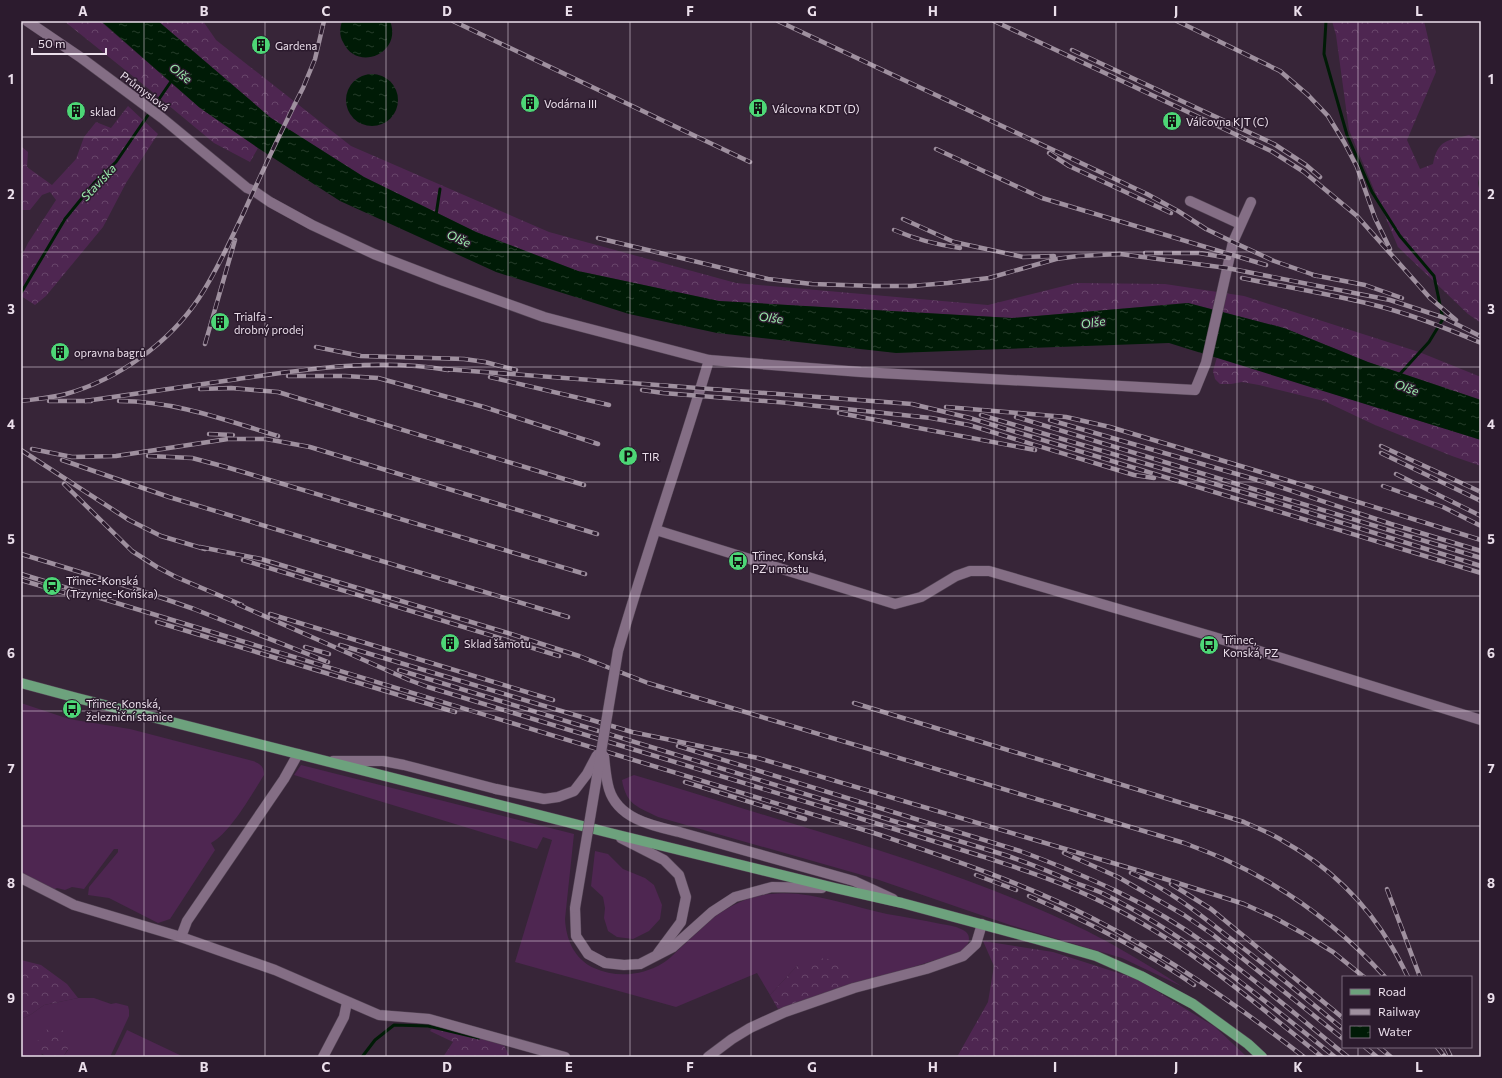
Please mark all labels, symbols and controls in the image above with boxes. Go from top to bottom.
text: A [78,3,88,19]
text: B [200,3,209,19]
text: C [322,3,331,19]
text: D [442,3,452,19]
text: E [565,3,573,19]
text: F [686,3,694,19]
text: G [807,3,817,19]
text: H [928,3,938,19]
text: I [1053,3,1057,19]
text: J [1174,3,1178,19]
text: K [1293,3,1303,19]
text: L [1415,3,1423,19]
scale bar [32,30,106,56]
building icon: Gardena [250,34,272,56]
text: 50 m [38,36,66,50]
place label: Gardena [275,39,317,52]
water label: Olše [167,60,196,87]
street label: Průmyslová [118,68,172,114]
text: 1 [8,71,14,87]
text: 1 [1488,71,1494,87]
building icon: Vodárna III [519,92,541,114]
place label: Vodárna III [544,97,597,110]
building icon: Válcovna KDT (D) [747,97,769,119]
building icon: sklad [65,100,87,122]
place label: Válcovna KDT (D) [772,102,860,115]
place label: sklad [90,105,116,118]
building icon: Válcovna KJT (C) [1161,110,1183,132]
place label: Válcovna KJT (C) [1186,115,1268,129]
water label: Staviska [77,161,119,203]
text: 2 [7,186,15,202]
text: 2 [1487,186,1495,202]
water label: Olše [445,227,474,250]
text: 3 [7,301,15,317]
text: 3 [1487,301,1495,317]
water label: Olše [758,309,785,326]
place label: Trialfa - drobný prodej [234,310,304,336]
building icon: Trialfa - drobný prodej [209,311,231,333]
water label: Olše [1080,313,1107,331]
building icon: opravna bagrů [49,341,71,363]
place label: opravna bagrů [74,346,146,359]
water label: Olše [1393,376,1422,398]
text: 4 [7,416,15,432]
text: 4 [1487,416,1495,432]
parking icon: TIR [617,445,639,467]
place label: TIR [642,450,660,463]
text: 5 [7,531,15,547]
text: 5 [1487,531,1495,547]
place label: Třinec, Konská, PZ u mostu [752,549,827,575]
bus stop icon: Třinec, Konská, PZ u mostu [727,550,749,572]
place label: Třinec-Konská (Trzyniec-Końska) [66,574,158,600]
station icon: Třinec-Konská (Trzyniec-Końska) [41,575,63,597]
building icon: Sklad šamotu [439,632,461,654]
place label: Třinec, Konská, PZ [1223,633,1278,659]
bus stop icon: Třinec, Konská, PZ [1198,634,1220,656]
place label: Sklad šamotu [464,637,531,650]
text: 6 [7,645,15,661]
text: 6 [1487,645,1495,661]
place label: Třinec, Konská, železniční stanice [86,697,173,723]
bus stop icon: Třinec, Konská, železniční stanice [61,698,83,720]
text: 7 [7,760,15,776]
text: 7 [1487,760,1495,776]
text: 8 [7,875,15,891]
text: 8 [1487,875,1495,891]
legend [1342,976,1472,1048]
text: Road [1378,984,1406,998]
text: 9 [7,990,15,1006]
text: 9 [1487,990,1495,1006]
text: Railway [1378,1004,1420,1018]
text: Water [1378,1024,1412,1038]
text: A [78,1059,88,1075]
text: B [200,1059,209,1075]
text: C [322,1059,331,1075]
text: D [442,1059,452,1075]
text: E [565,1059,573,1075]
text: F [686,1059,694,1075]
text: G [807,1059,817,1075]
text: H [928,1059,938,1075]
text: I [1053,1059,1057,1075]
text: J [1174,1059,1178,1075]
text: K [1293,1059,1303,1075]
text: L [1415,1059,1423,1075]

